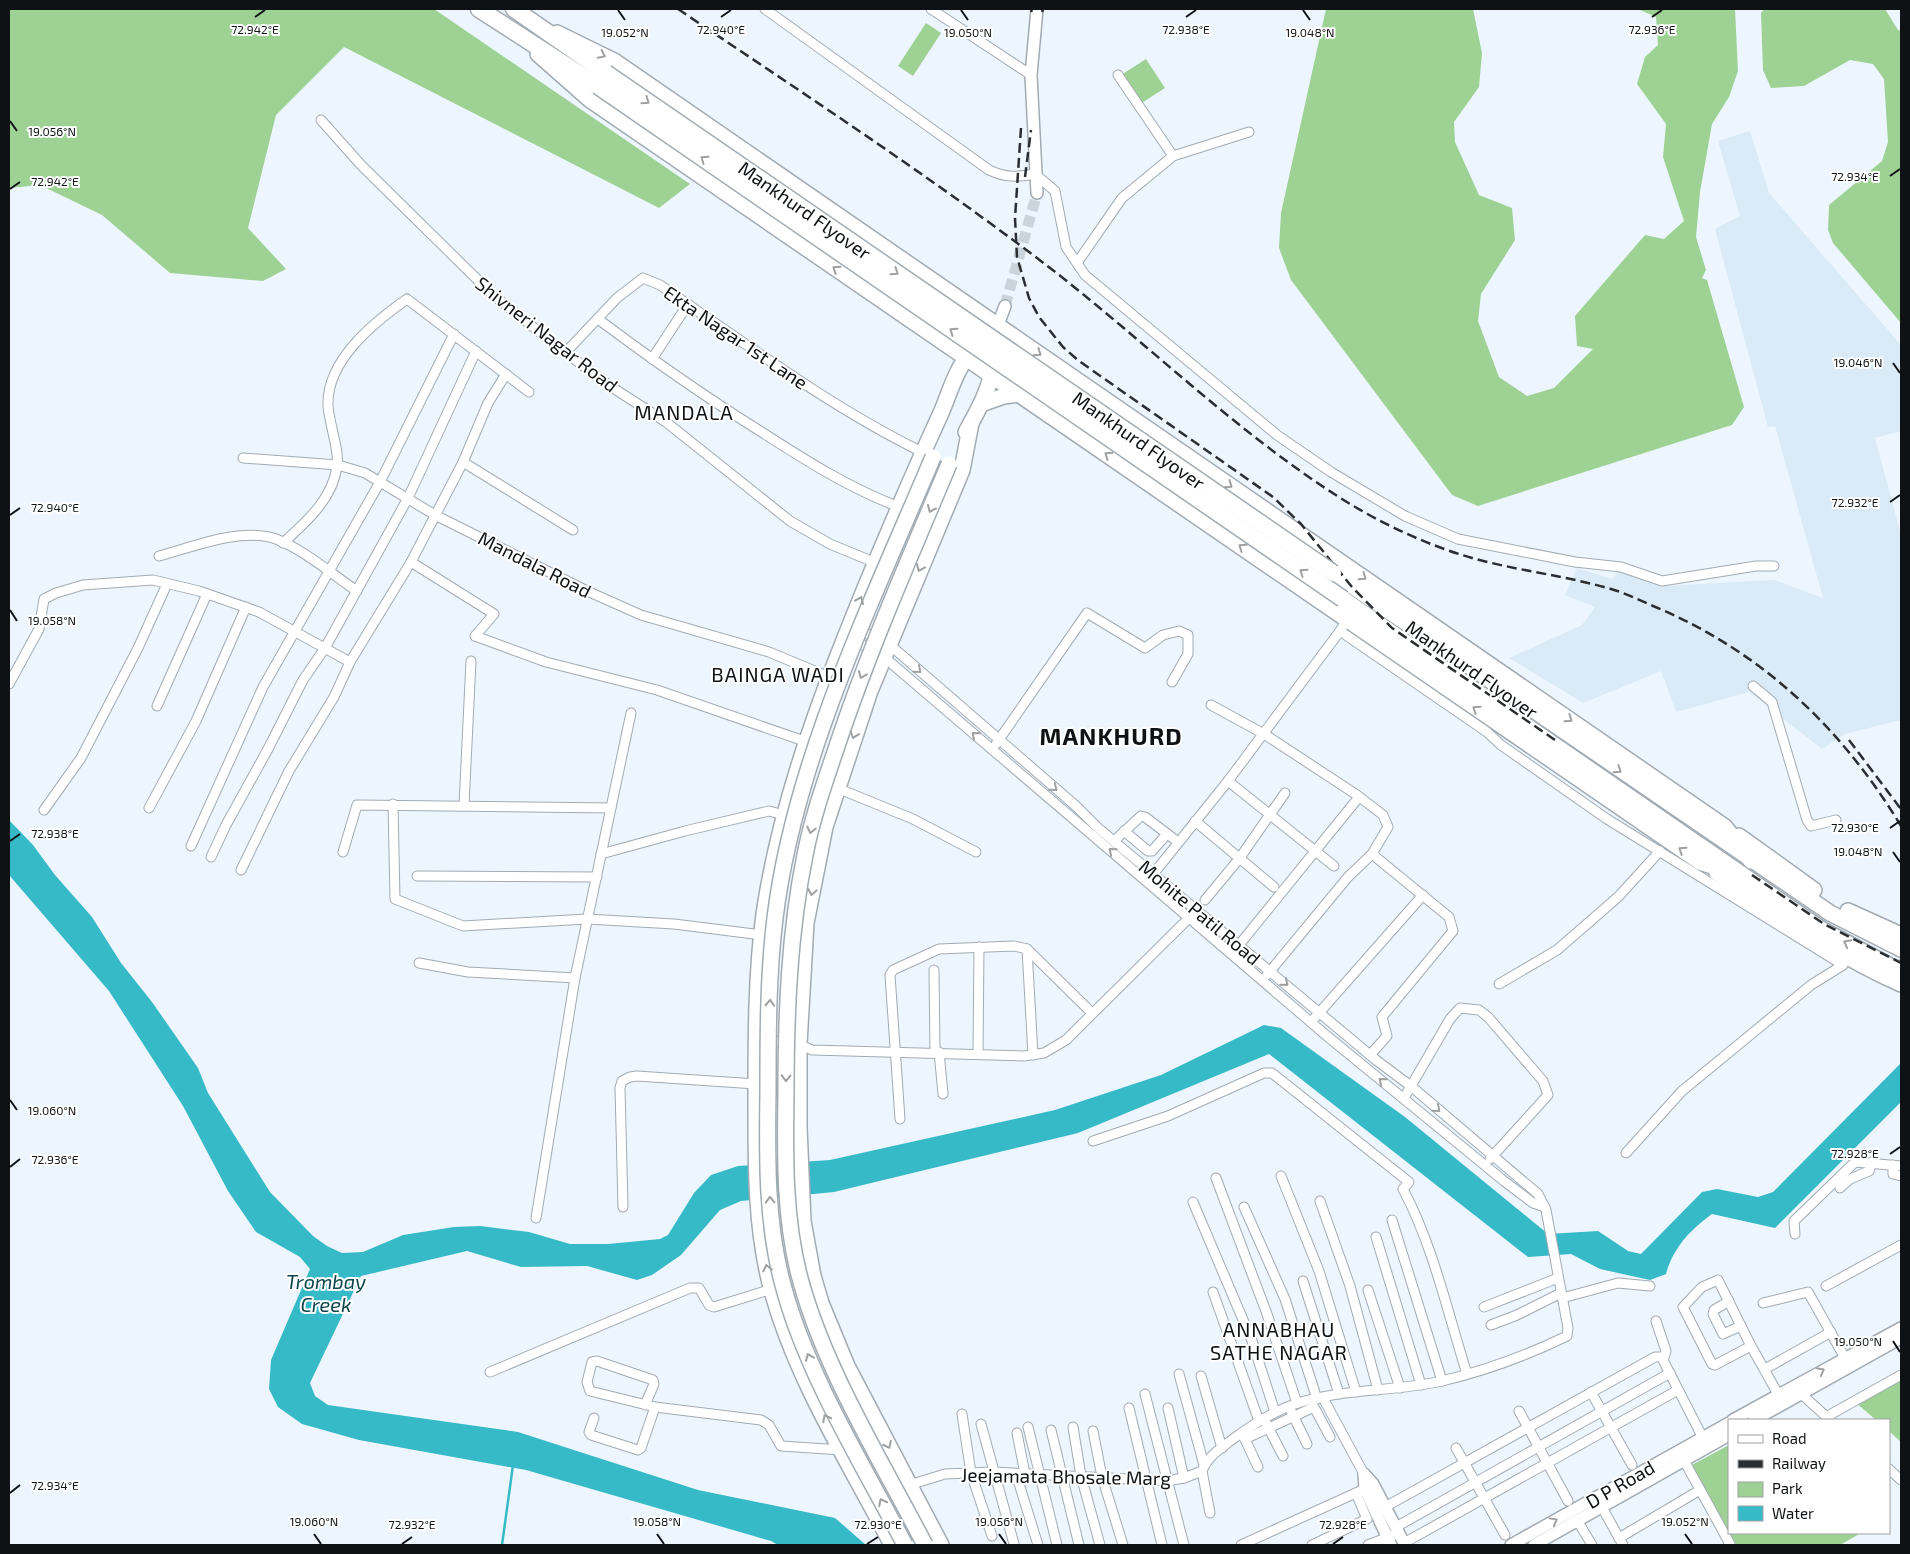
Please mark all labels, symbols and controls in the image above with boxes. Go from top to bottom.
text: 72.942°E [231,22,279,36]
text: 72.940°E [697,22,745,36]
text: 72.938°E [1162,22,1210,36]
text: 72.936°E [1628,22,1676,36]
text: 19.052°N [601,25,649,39]
text: 19.050°N [944,25,992,39]
text: 19.048°N [1285,25,1335,39]
one-way arrow [597,48,606,59]
one-way arrow [640,95,650,104]
text: 19.056°N [28,124,76,138]
one-way arrow [700,156,710,165]
street label: Mankhurd Flyover [734,156,876,264]
text: 72.934°E [1831,169,1879,183]
text: 72.942°E [31,174,79,188]
one-way arrow [833,265,842,275]
one-way arrow [890,266,899,276]
street label: Shivneri Nagar Road [471,271,623,397]
street label: Ekta Nagar 1st Lane [660,280,812,394]
one-way arrow [949,328,959,337]
one-way arrow [1032,347,1042,356]
text: 19.046°N [1834,355,1882,369]
street label: Mankhurd Flyover [1068,386,1210,494]
district label: MANDALA [634,400,734,424]
one-way arrow [1104,452,1113,461]
one-way arrow [1224,479,1233,488]
text: 72.932°E [1832,495,1879,509]
text: 72.940°E [31,500,79,514]
one-way arrow [926,504,937,513]
street label: Mandala Road [475,526,595,602]
one-way arrow [1238,544,1247,553]
one-way arrow [916,563,927,572]
one-way arrow [1299,569,1309,578]
one-way arrow [1357,571,1367,580]
one-way arrow [854,596,864,605]
text: 19.058°N [28,613,76,627]
street label: Mankhurd Flyover [1401,615,1543,723]
district label: BAINGA WADI [711,662,845,686]
one-way arrow [913,664,922,673]
one-way arrow [857,670,868,679]
one-way arrow [1472,706,1482,715]
one-way arrow [1563,713,1573,722]
district label: MANKHURD [1039,721,1183,750]
one-way arrow [850,731,860,739]
one-way arrow [971,731,980,740]
one-way arrow [1613,763,1622,773]
one-way arrow [1048,782,1057,791]
text: 72.930°E [1831,820,1879,834]
one-way arrow [806,825,817,834]
text: 72.938°E [31,826,79,840]
text: 19.048°N [1833,844,1883,858]
one-way arrow [1679,847,1688,856]
one-way arrow [1108,848,1117,857]
street label: Mohite Patil Road [1135,854,1265,970]
one-way arrow [807,888,817,896]
one-way arrow [1843,939,1852,949]
one-way arrow [1279,978,1288,986]
one-way arrow [765,999,775,1006]
one-way arrow [781,1074,791,1082]
one-way arrow [1379,1077,1388,1086]
text: 19.060°N [28,1103,76,1117]
one-way arrow [1432,1103,1441,1112]
text: 72.928°E [1831,1146,1879,1160]
text: 72.936°E [31,1152,79,1166]
one-way arrow [765,1196,776,1204]
one-way arrow [762,1263,773,1272]
water label: Trombay Creek [286,1269,366,1316]
district label: ANNABHAU SATHE NAGAR [1210,1317,1348,1364]
text: 19.050°N [1834,1334,1882,1348]
one-way arrow [805,1353,816,1362]
one-way arrow [1816,1367,1825,1377]
one-way arrow [822,1415,832,1424]
legend [1728,1419,1890,1534]
text: Road [1772,1429,1807,1447]
one-way arrow [882,1439,892,1448]
text: Railway [1772,1454,1826,1472]
street label: D P Road [1581,1455,1659,1513]
street label: Jeejamata Bhosale Marg [961,1463,1172,1489]
text: 72.934°E [31,1478,79,1492]
text: Park [1772,1479,1803,1497]
one-way arrow [878,1498,888,1507]
text: Water [1772,1504,1814,1522]
text: 19.060°N [290,1514,338,1528]
text: 19.058°N [633,1514,681,1528]
text: 19.056°N [975,1514,1023,1528]
text: 19.052°N [1661,1514,1709,1528]
text: 72.932°E [389,1517,436,1531]
text: 72.930°E [854,1517,902,1531]
text: 72.928°E [1319,1517,1367,1531]
one-way arrow [1549,1518,1558,1528]

